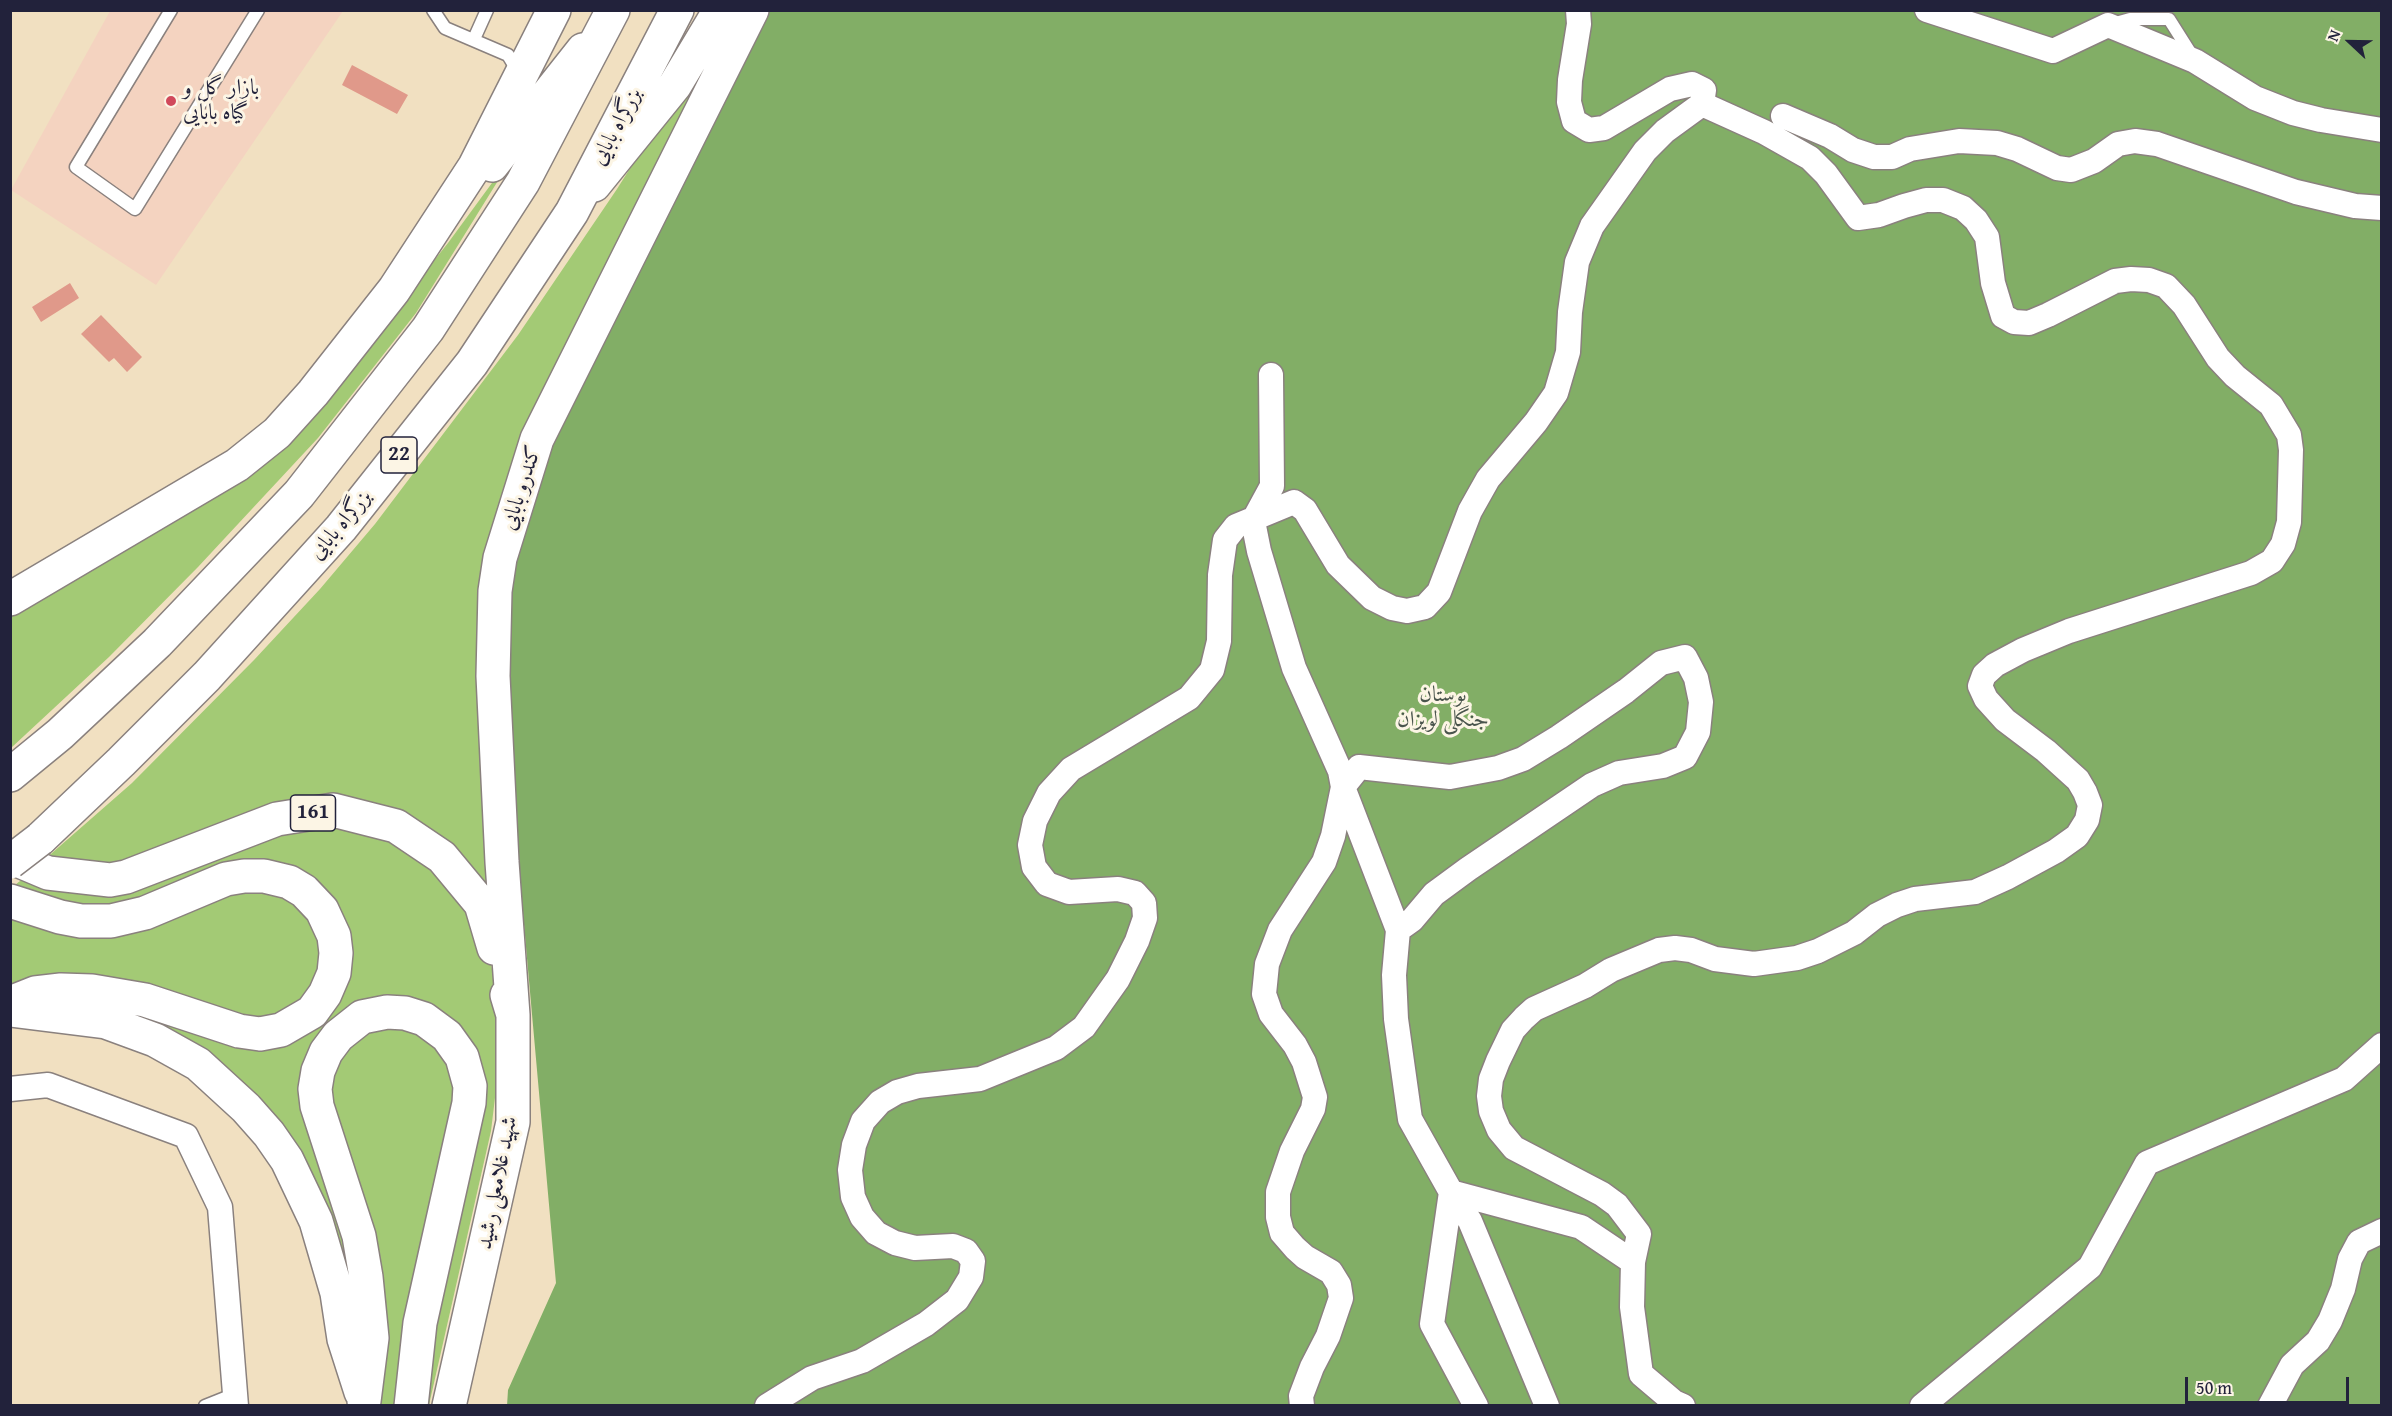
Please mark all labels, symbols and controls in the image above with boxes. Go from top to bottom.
north arrow [2320,12,2380,72]
text: N [2320,26,2346,45]
place label: بازار گل و گیاه بابایی [183,75,259,126]
street label: بزرگراه بابایی [586,84,648,170]
marker: بازار گل و گیاه بابایی [164,94,178,108]
road number: 22 [381,437,417,473]
street label: کندرو بابایی [496,442,548,534]
street label: بزرگراه بابایی [304,484,378,566]
park label: بوستان جنگلی لویزان [1397,682,1489,734]
road number: 161 [290,795,336,831]
street label: شهید غلامعلی رشید [472,1114,524,1252]
scale bar [2188,1365,2352,1403]
text: 50 m [2196,1374,2232,1401]

